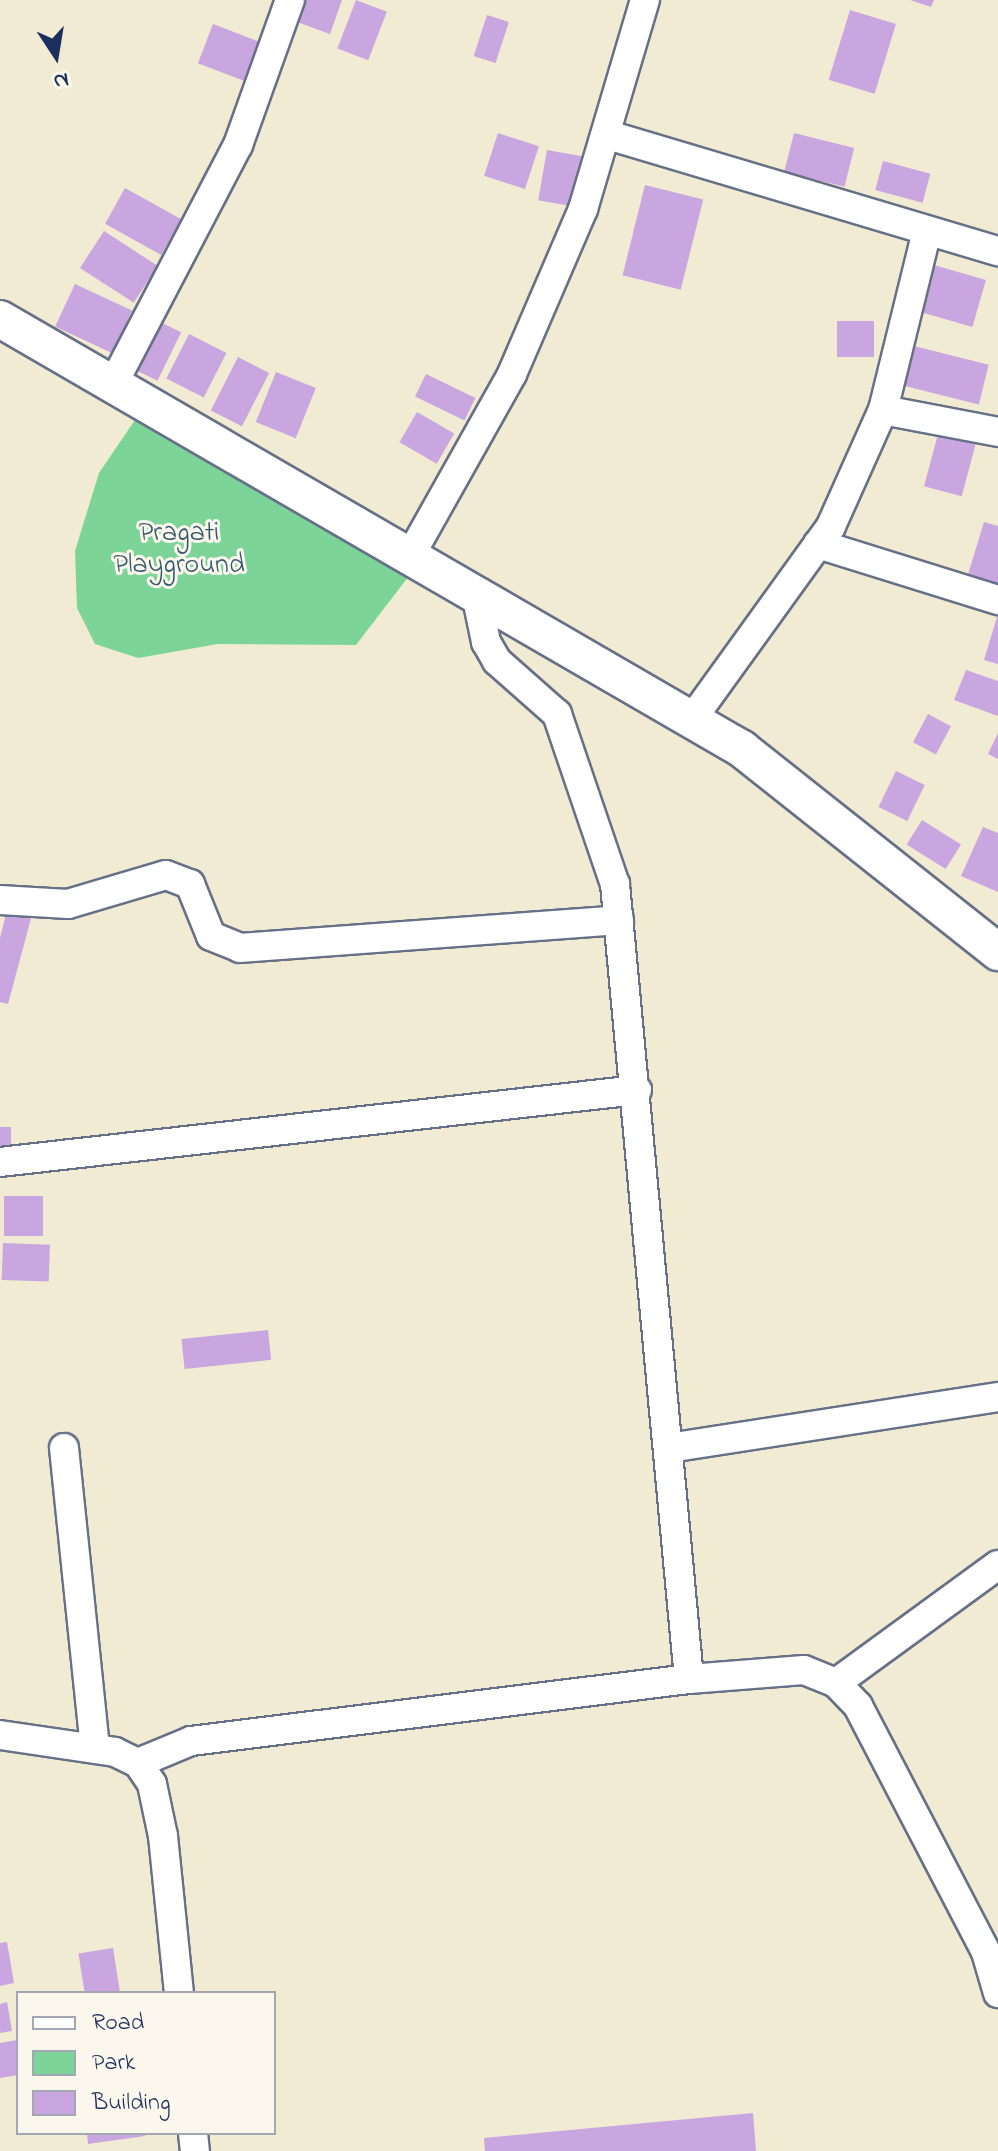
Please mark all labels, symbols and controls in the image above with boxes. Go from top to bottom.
north arrow [16,16,96,96]
text: N [50,62,72,97]
park label: Pragati Playground [113,517,245,583]
legend [16,1991,276,2135]
text: Road [92,2006,144,2041]
text: Park [92,2046,135,2081]
text: Building [92,2086,171,2121]

